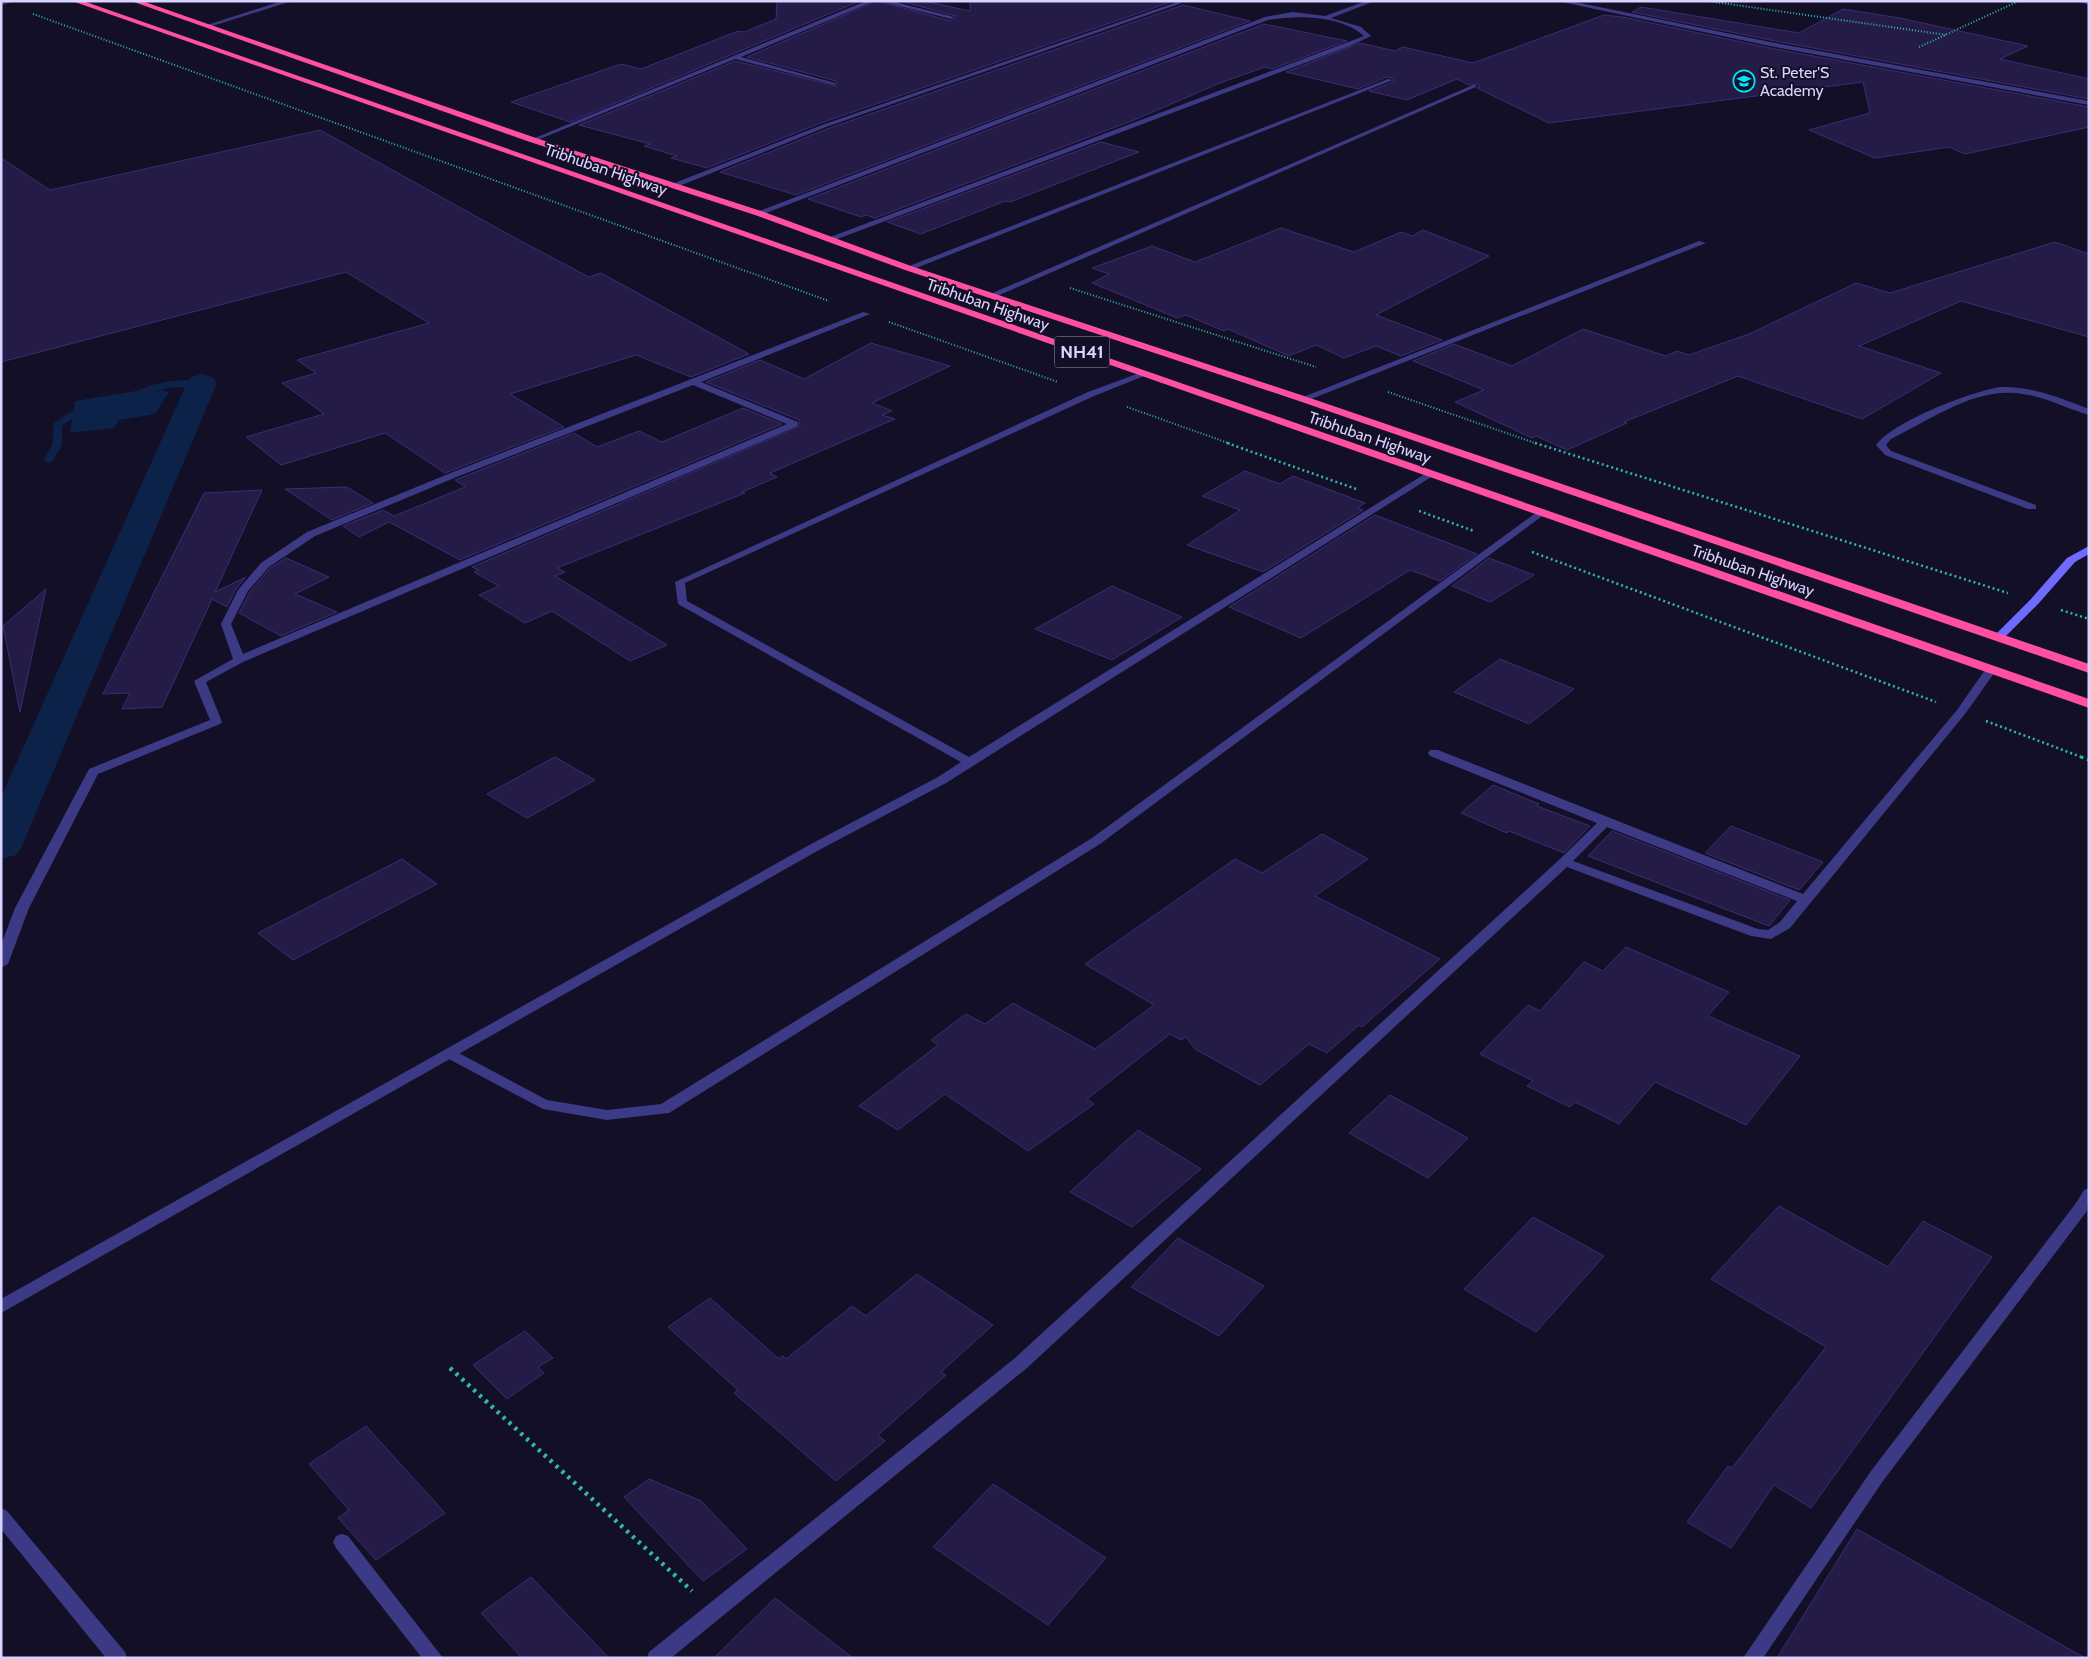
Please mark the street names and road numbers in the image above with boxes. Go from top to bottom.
street label: Tribhuban Highway [542,140,670,199]
street label: Tribhuban Highway [924,275,1052,334]
road number: NH41 [1054,337,1110,368]
street label: Tribhuban Highway [1306,408,1434,467]
street label: Tribhuban Highway [1689,541,1817,600]

